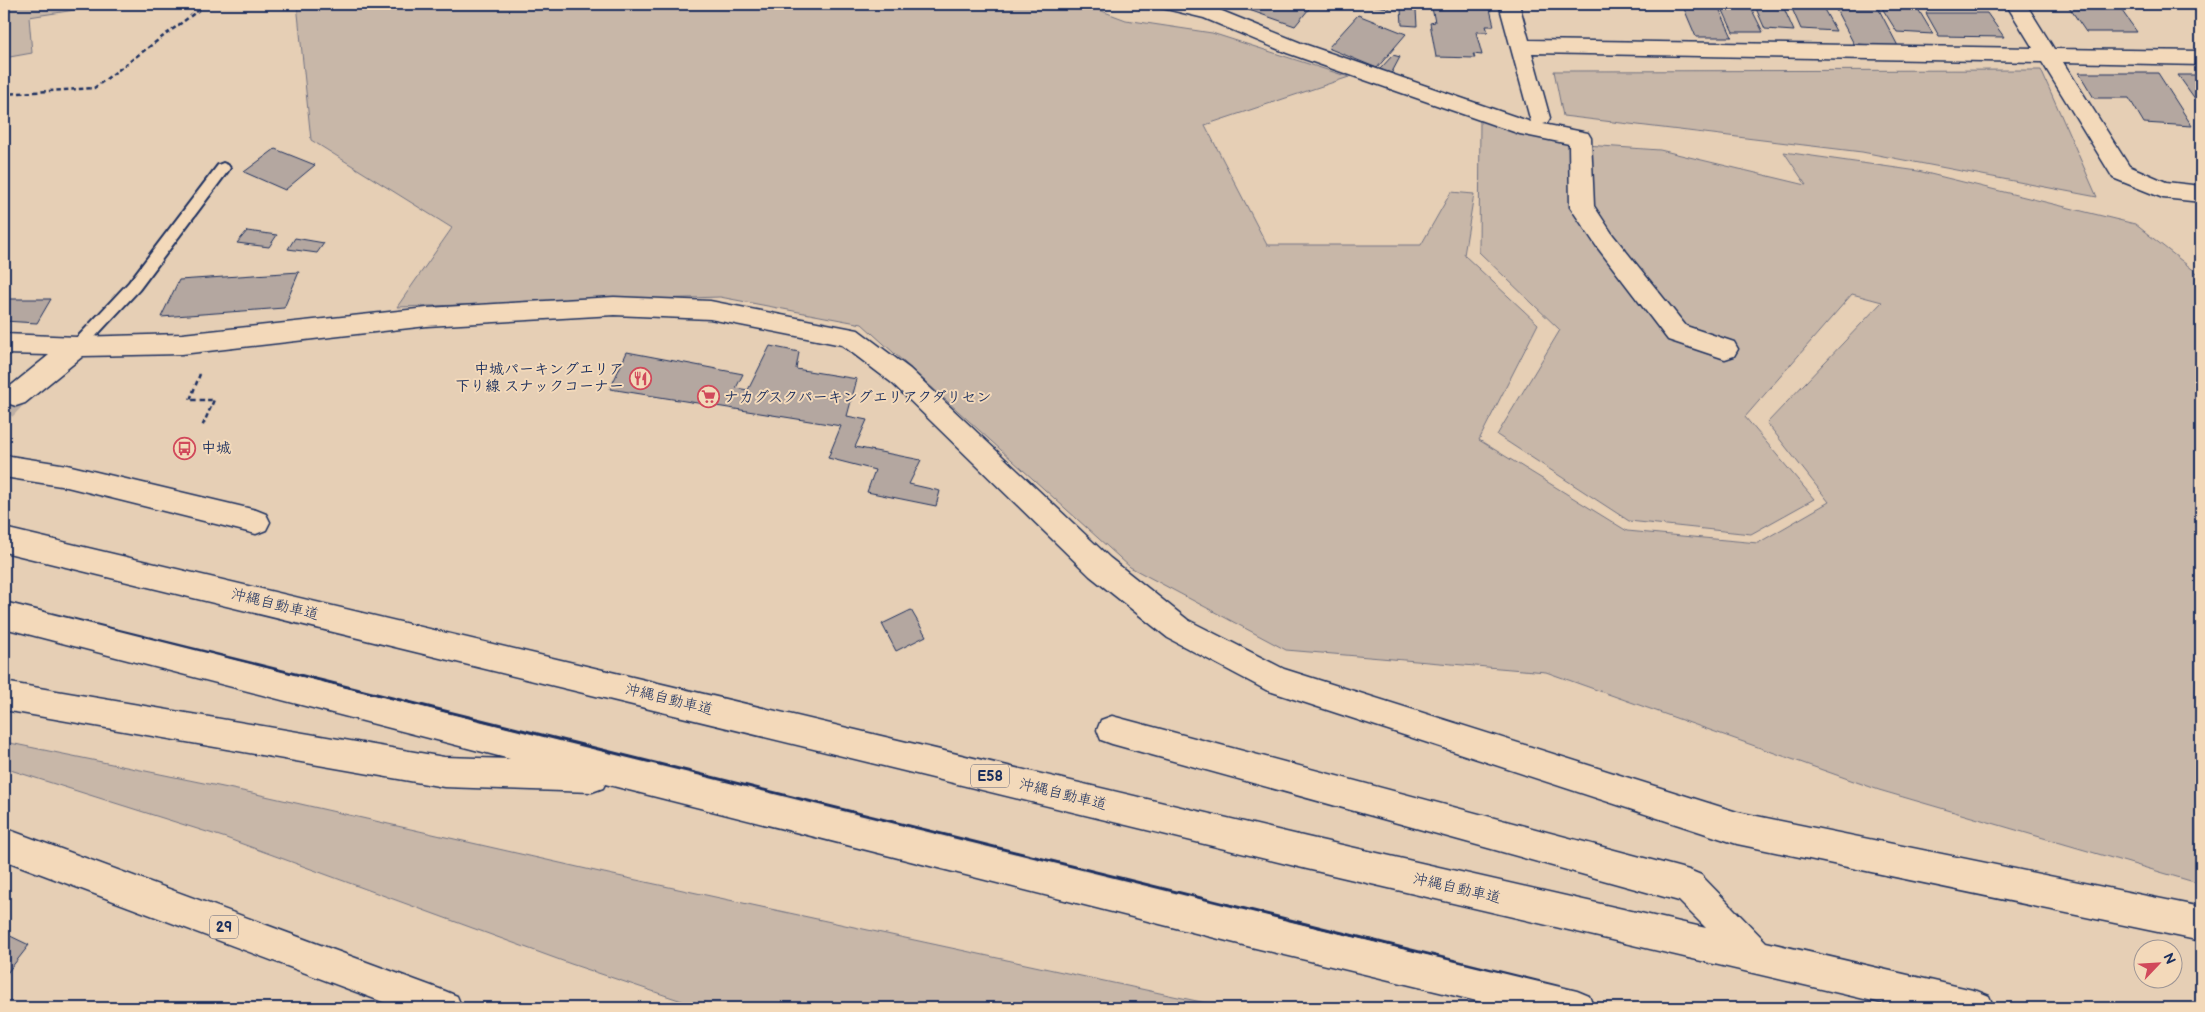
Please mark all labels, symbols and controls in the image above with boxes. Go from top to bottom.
place label: 中城パーキングエリア 下り線 スナックコーナー [455,360,624,396]
restaurant icon: 中城パーキングエリア 下り線 スナックコーナー [628,366,652,390]
supermarket icon: ナカグスクパーキングエリアクダリセン [696,385,720,409]
place label: ナカグスクパーキングエリアクダリセン [724,388,992,407]
bus stop icon: 中城 [173,436,197,460]
place label: 中城 [201,439,231,458]
street label: 沖縄自動車道 [229,584,321,625]
street label: 沖縄自動車道 [623,679,715,720]
road number: E58 [971,764,1009,788]
street label: 沖縄自動車道 [1017,774,1109,815]
street label: 沖縄自動車道 [1411,869,1503,908]
road number: 29 [210,916,238,939]
north arrow [2132,940,2182,990]
text: N [2159,950,2179,967]

